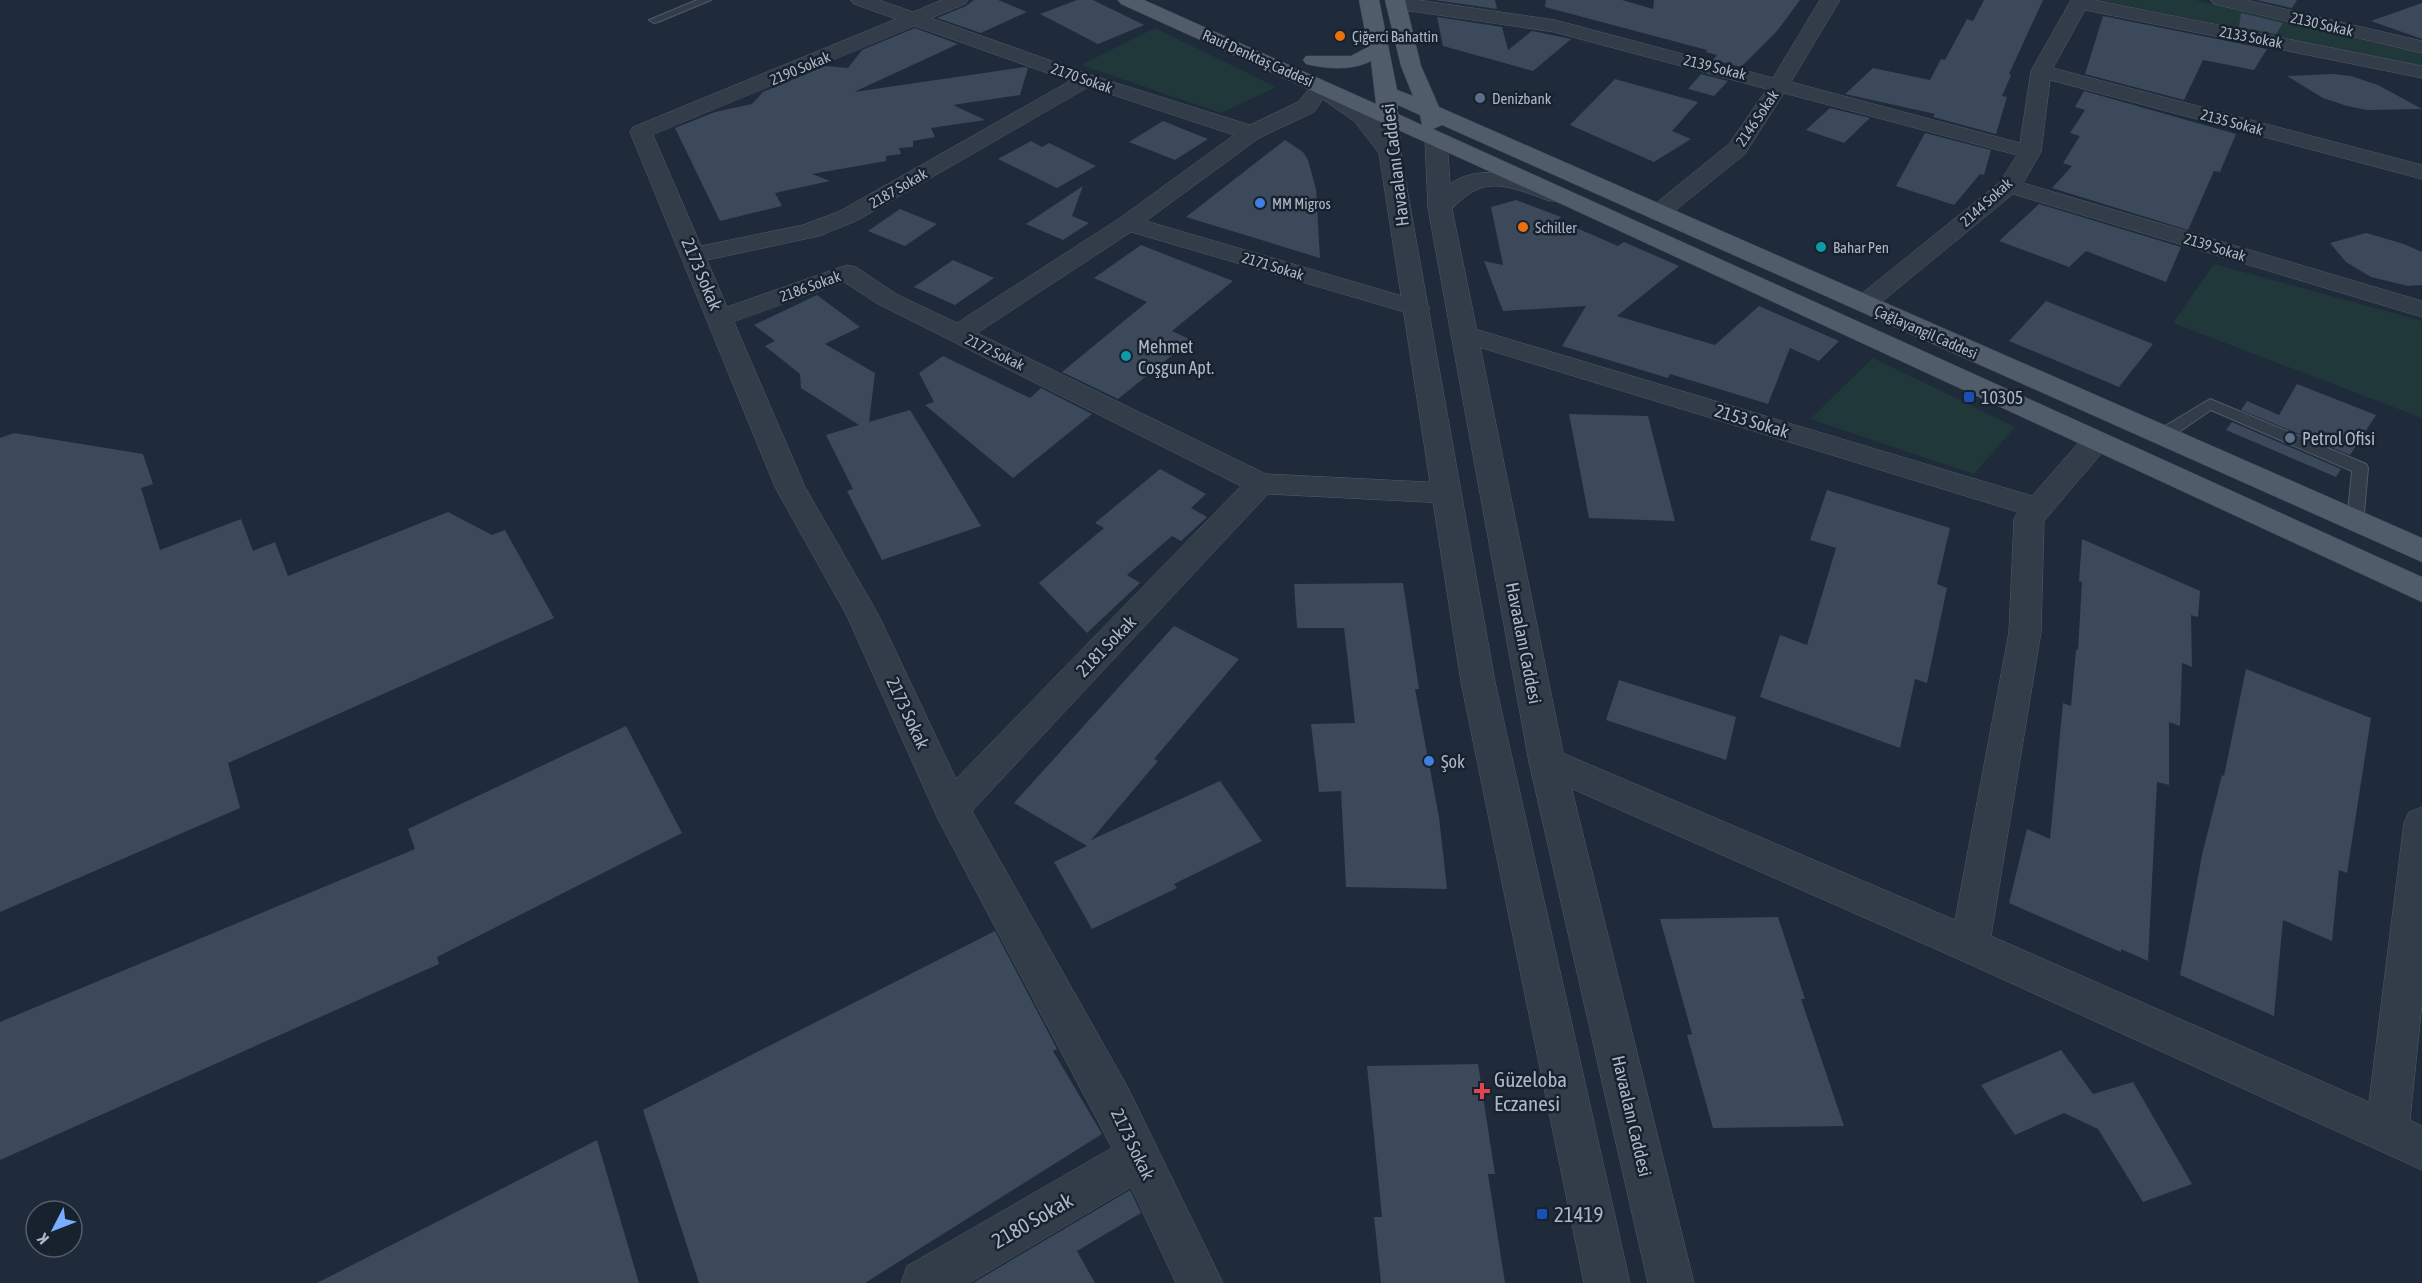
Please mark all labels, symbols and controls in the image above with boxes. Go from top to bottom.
street label: 2130 Sokak [2289,9,2355,40]
street label: 2133 Sokak [2218,23,2284,52]
street label: Rauf Denktaş Caddesi [1200,26,1316,90]
place label: Çiğerci Bahattin [1352,28,1438,45]
marker: Çiğerci Bahattin [1333,29,1347,43]
street label: 2190 Sokak [767,48,833,88]
street label: 2139 Sokak [1682,51,1748,83]
street label: 2170 Sokak [1049,60,1115,97]
street label: 2146 Sokak [1732,86,1782,149]
place label: Denizbank [1492,90,1552,107]
marker: Denizbank [1473,91,1487,105]
street label: Havaalanı Caddesi [1377,102,1413,228]
street label: 2135 Sokak [2199,106,2265,139]
street label: 2187 Sokak [866,164,930,211]
street label: 2144 Sokak [1957,174,2016,230]
place label: MM Migros [1272,195,1331,212]
marker: MM Migros [1253,196,1267,210]
place label: Schiller [1535,219,1577,236]
marker: Schiller [1516,220,1530,234]
street label: 2139 Sokak [2182,230,2248,265]
street label: 2173 Sokak [677,235,727,313]
place label: Bahar Pen [1833,239,1889,256]
marker: Bahar Pen [1814,240,1828,254]
street label: 2171 Sokak [1240,249,1306,284]
street label: 2186 Sokak [777,267,843,305]
street label: Çağlayangil Caddesi [1872,302,1980,362]
street label: 2172 Sokak [963,330,1028,374]
place label: Mehmet Coşgun Apt. [1138,336,1214,378]
marker: Mehmet Coşgun Apt. [1119,349,1133,363]
place label: 10305 [1981,387,2023,408]
marker: 10305 [1962,390,1976,404]
street label: 2153 Sokak [1712,400,1792,442]
place label: Petrol Ofisi [2302,428,2375,449]
marker: Petrol Ofisi [2283,431,2297,445]
street label: Havaalanı Caddesi [1502,580,1546,706]
street label: 2181 Sokak [1072,611,1140,681]
street label: 2173 Sokak [882,674,934,752]
place label: Şok [1441,751,1465,772]
marker: Şok [1422,754,1436,768]
street label: Havaalanı Caddesi [1608,1053,1656,1179]
place label: Güzeloba Eczanesi [1494,1067,1567,1115]
marker: Güzeloba Eczanesi [1475,1084,1489,1098]
street label: 2173 Sokak [1107,1105,1159,1183]
street label: 2180 Sokak [987,1187,1077,1253]
north arrow [24,1199,84,1259]
place label: 21419 [1554,1202,1603,1226]
marker: 21419 [1535,1207,1549,1221]
text: K [33,1230,52,1248]

